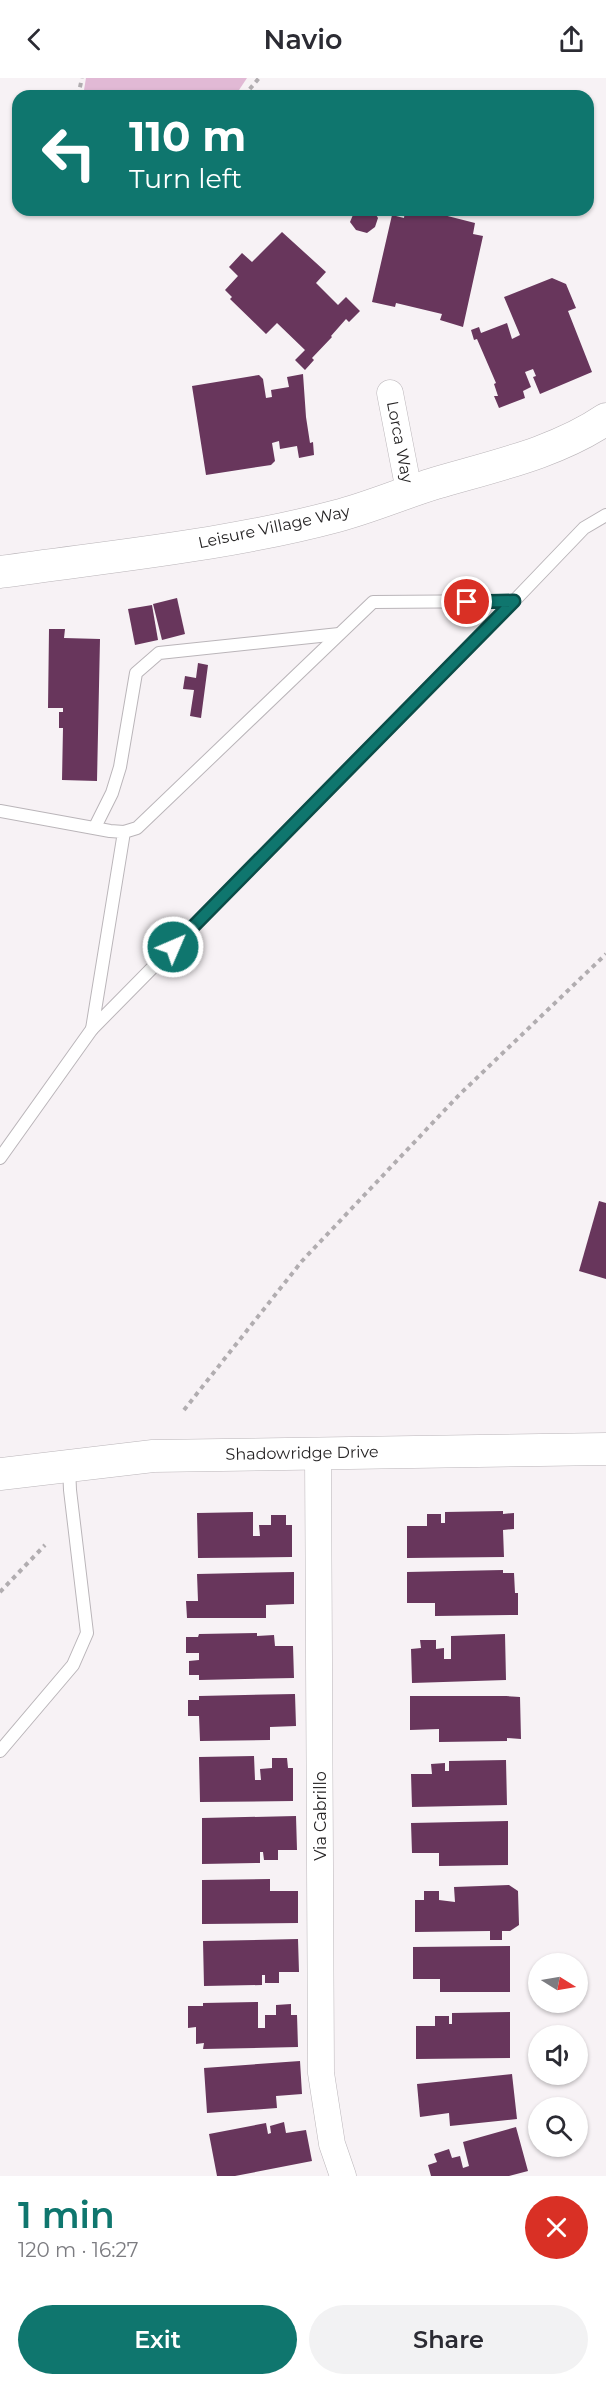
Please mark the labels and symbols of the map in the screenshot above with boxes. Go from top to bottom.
street label: Lorca Way [383,400,417,485]
street label: Leisure Village Way [196,502,352,552]
pin [441,576,492,627]
position arrow [141,915,205,979]
street label: Shadowridge Drive [225,1442,379,1464]
street label: Via Cabrillo [311,1771,330,1861]
north arrow [528,1953,588,2013]

